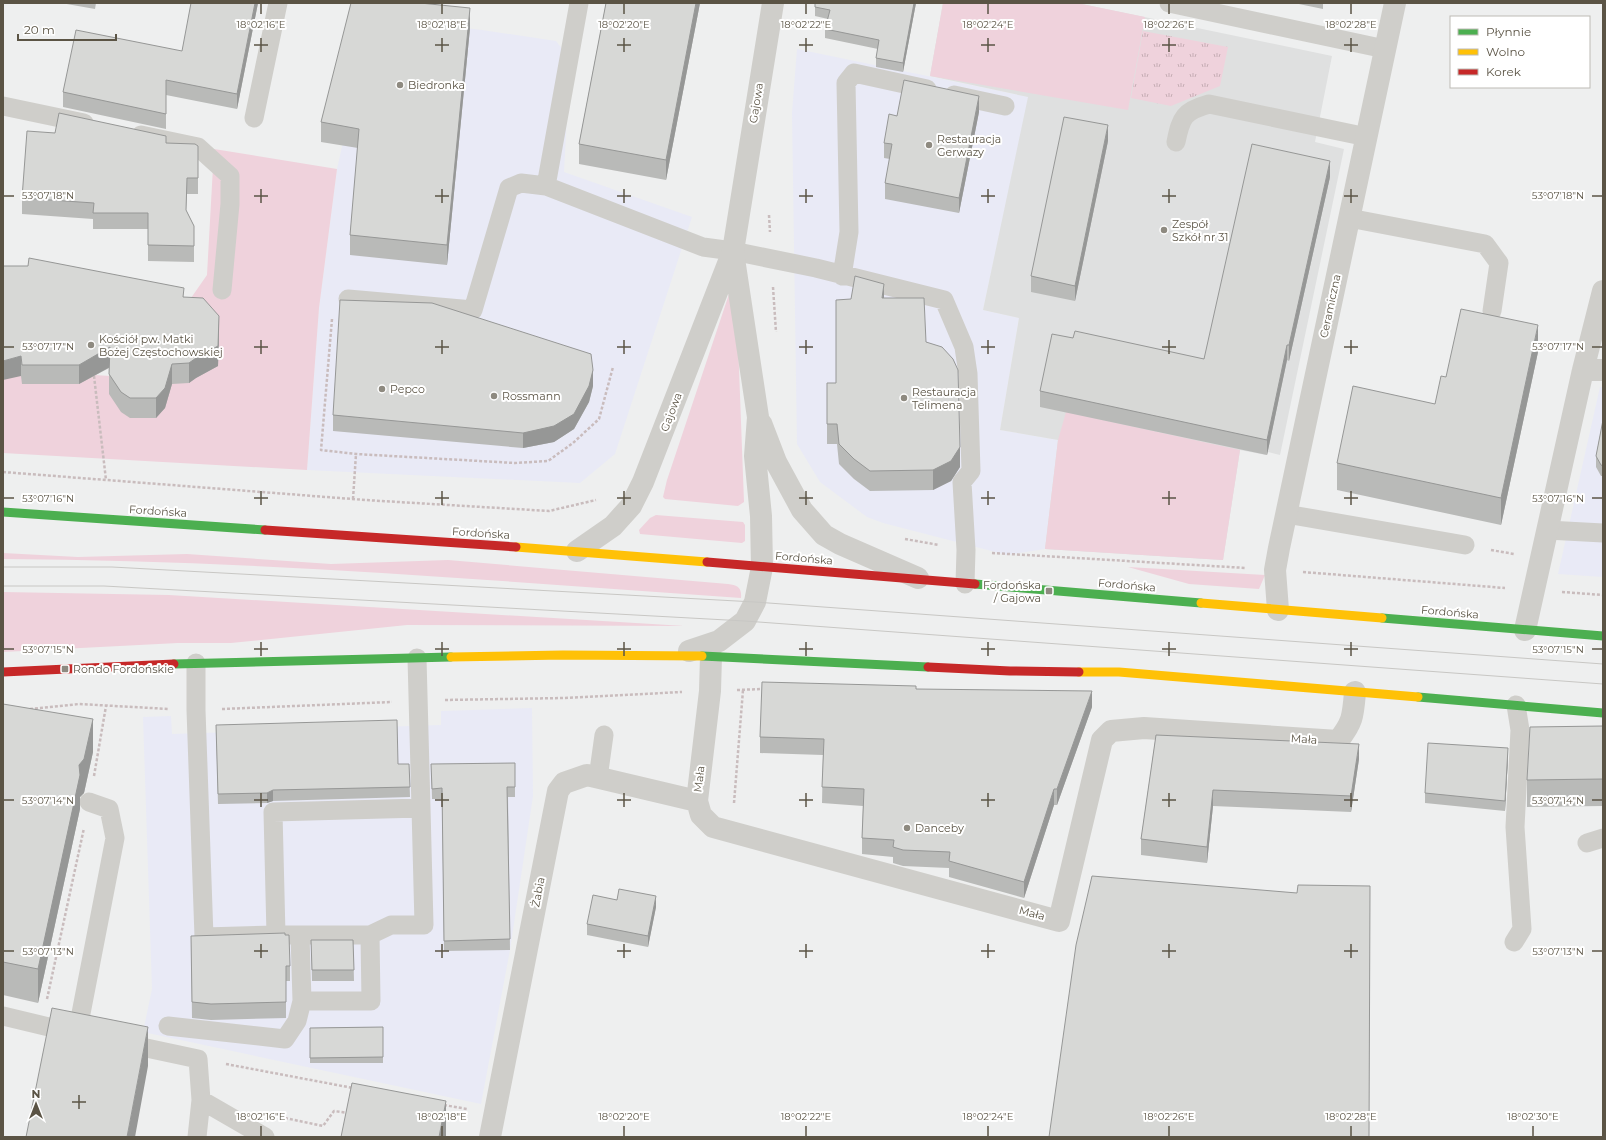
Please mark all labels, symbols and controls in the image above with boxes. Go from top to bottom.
scale bar [18,16,116,42]
legend [1450,16,1590,88]
text: 18°02'16"E [236,18,286,31]
text: 18°02'18"E [417,18,467,31]
text: 18°02'20"E [598,18,650,31]
text: 18°02'22"E [781,18,832,31]
text: 18°02'24"E [963,18,1014,31]
text: 18°02'26"E [1144,18,1195,31]
text: 18°02'28"E [1325,18,1377,31]
text: 20 m [24,22,55,37]
text: Płynnie [1486,24,1531,39]
text: Wolno [1486,44,1525,59]
text: Korek [1486,64,1522,79]
place label: Biedronka [408,78,465,92]
marker: Biedronka [395,80,405,90]
street label: Gajowa [746,82,766,124]
place label: Restauracja Gerwazy [937,132,1001,159]
marker: Restauracja Gerwazy [924,140,934,150]
text: 53°07'18"N [22,189,74,202]
text: 53°07'18"N [1532,189,1584,202]
place label: Zespół Szkół nr 31 [1172,217,1228,244]
marker: Zespół Szkół nr 31 [1159,225,1169,235]
street label: Ceramiczna [1316,273,1344,339]
place label: Kościół pw. Matki Bożej Częstochowskiej [99,332,223,359]
text: 53°07'17"N [22,340,74,353]
marker: Kościół pw. Matki Bożej Częstochowskiej [86,340,96,350]
text: 53°07'17"N [1532,340,1584,353]
place label: Pepco [390,382,425,396]
marker: Pepco [377,384,387,394]
place label: Restauracja Telimena [912,385,976,412]
place label: Rossmann [502,389,561,403]
street label: Gajowa [657,390,685,434]
marker: Rossmann [489,391,499,401]
marker: Restauracja Telimena [899,393,909,403]
text: 53°07'16"N [22,492,74,505]
text: 53°07'16"N [1532,492,1584,505]
street label: Fordońska [129,502,187,520]
street label: Fordońska [452,524,510,542]
street label: Fordońska [774,548,834,568]
street label: Fordońska [1097,575,1157,595]
place label: Fordońska / Gajowa [983,578,1041,605]
marker: Fordońska / Gajowa [1044,586,1054,596]
street label: Fordońska [1420,602,1480,622]
text: 53°07'15"N [22,643,74,656]
text: 53°07'15"N [1532,643,1584,656]
place label: Rondo Fordońskie [73,662,174,676]
marker: Rondo Fordońskie [60,664,70,674]
street label: Mała [1290,731,1318,747]
street label: Mała [690,765,708,793]
text: 53°07'14"N [22,794,74,807]
text: 53°07'14"N [1532,794,1584,807]
place label: Danceby [915,821,964,835]
marker: Danceby [902,823,912,833]
street label: Żabia [528,876,548,908]
street label: Mała [1017,903,1047,923]
text: 53°07'13"N [22,945,74,958]
text: 53°07'13"N [1532,945,1584,958]
north arrow [16,1084,56,1124]
text: N [32,1087,40,1101]
text: 18°02'16"E [236,1110,286,1123]
text: 18°02'18"E [417,1110,467,1123]
text: 18°02'20"E [598,1110,650,1123]
text: 18°02'22"E [781,1110,832,1123]
text: 18°02'24"E [963,1110,1014,1123]
text: 18°02'26"E [1144,1110,1195,1123]
text: 18°02'28"E [1325,1110,1377,1123]
text: 18°02'30"E [1507,1110,1559,1123]

